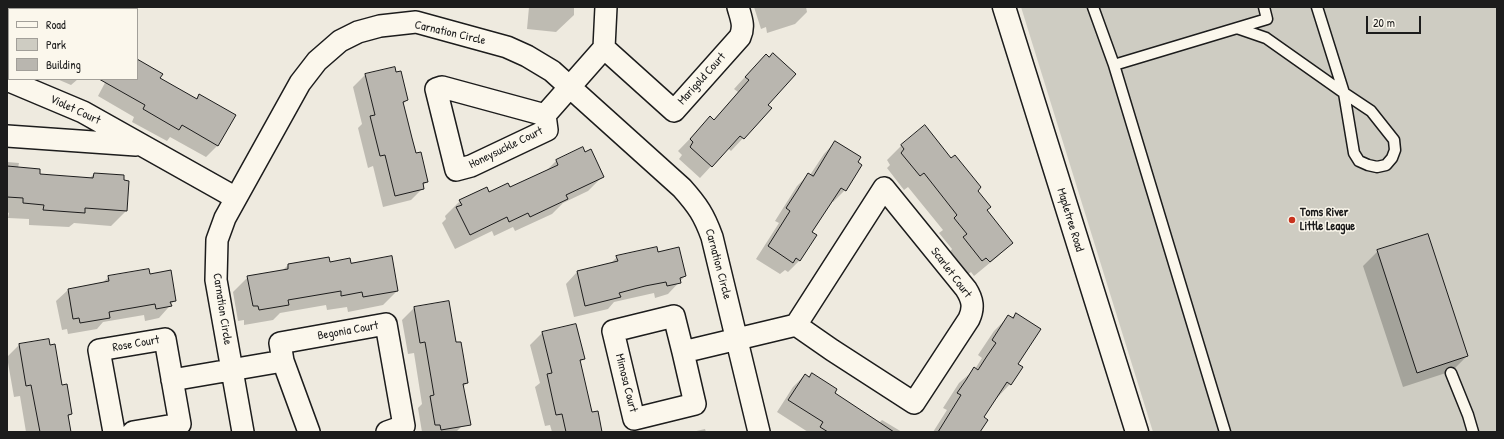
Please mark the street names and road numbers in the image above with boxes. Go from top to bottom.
street label: Carnation Circle [413,18,487,48]
street label: Marigold Court [675,50,729,108]
street label: Violet Court [47,92,103,128]
street label: Honeysuckle Court [467,124,545,172]
street label: Mapletree Road [1054,186,1086,254]
street label: Carnation Circle [702,227,734,301]
street label: Scarlet Court [927,245,975,301]
street label: Carnation Circle [209,272,235,346]
street label: Begonia Court [316,319,380,343]
street label: Rose Court [111,333,161,355]
street label: Mimosa Court [612,352,640,414]

